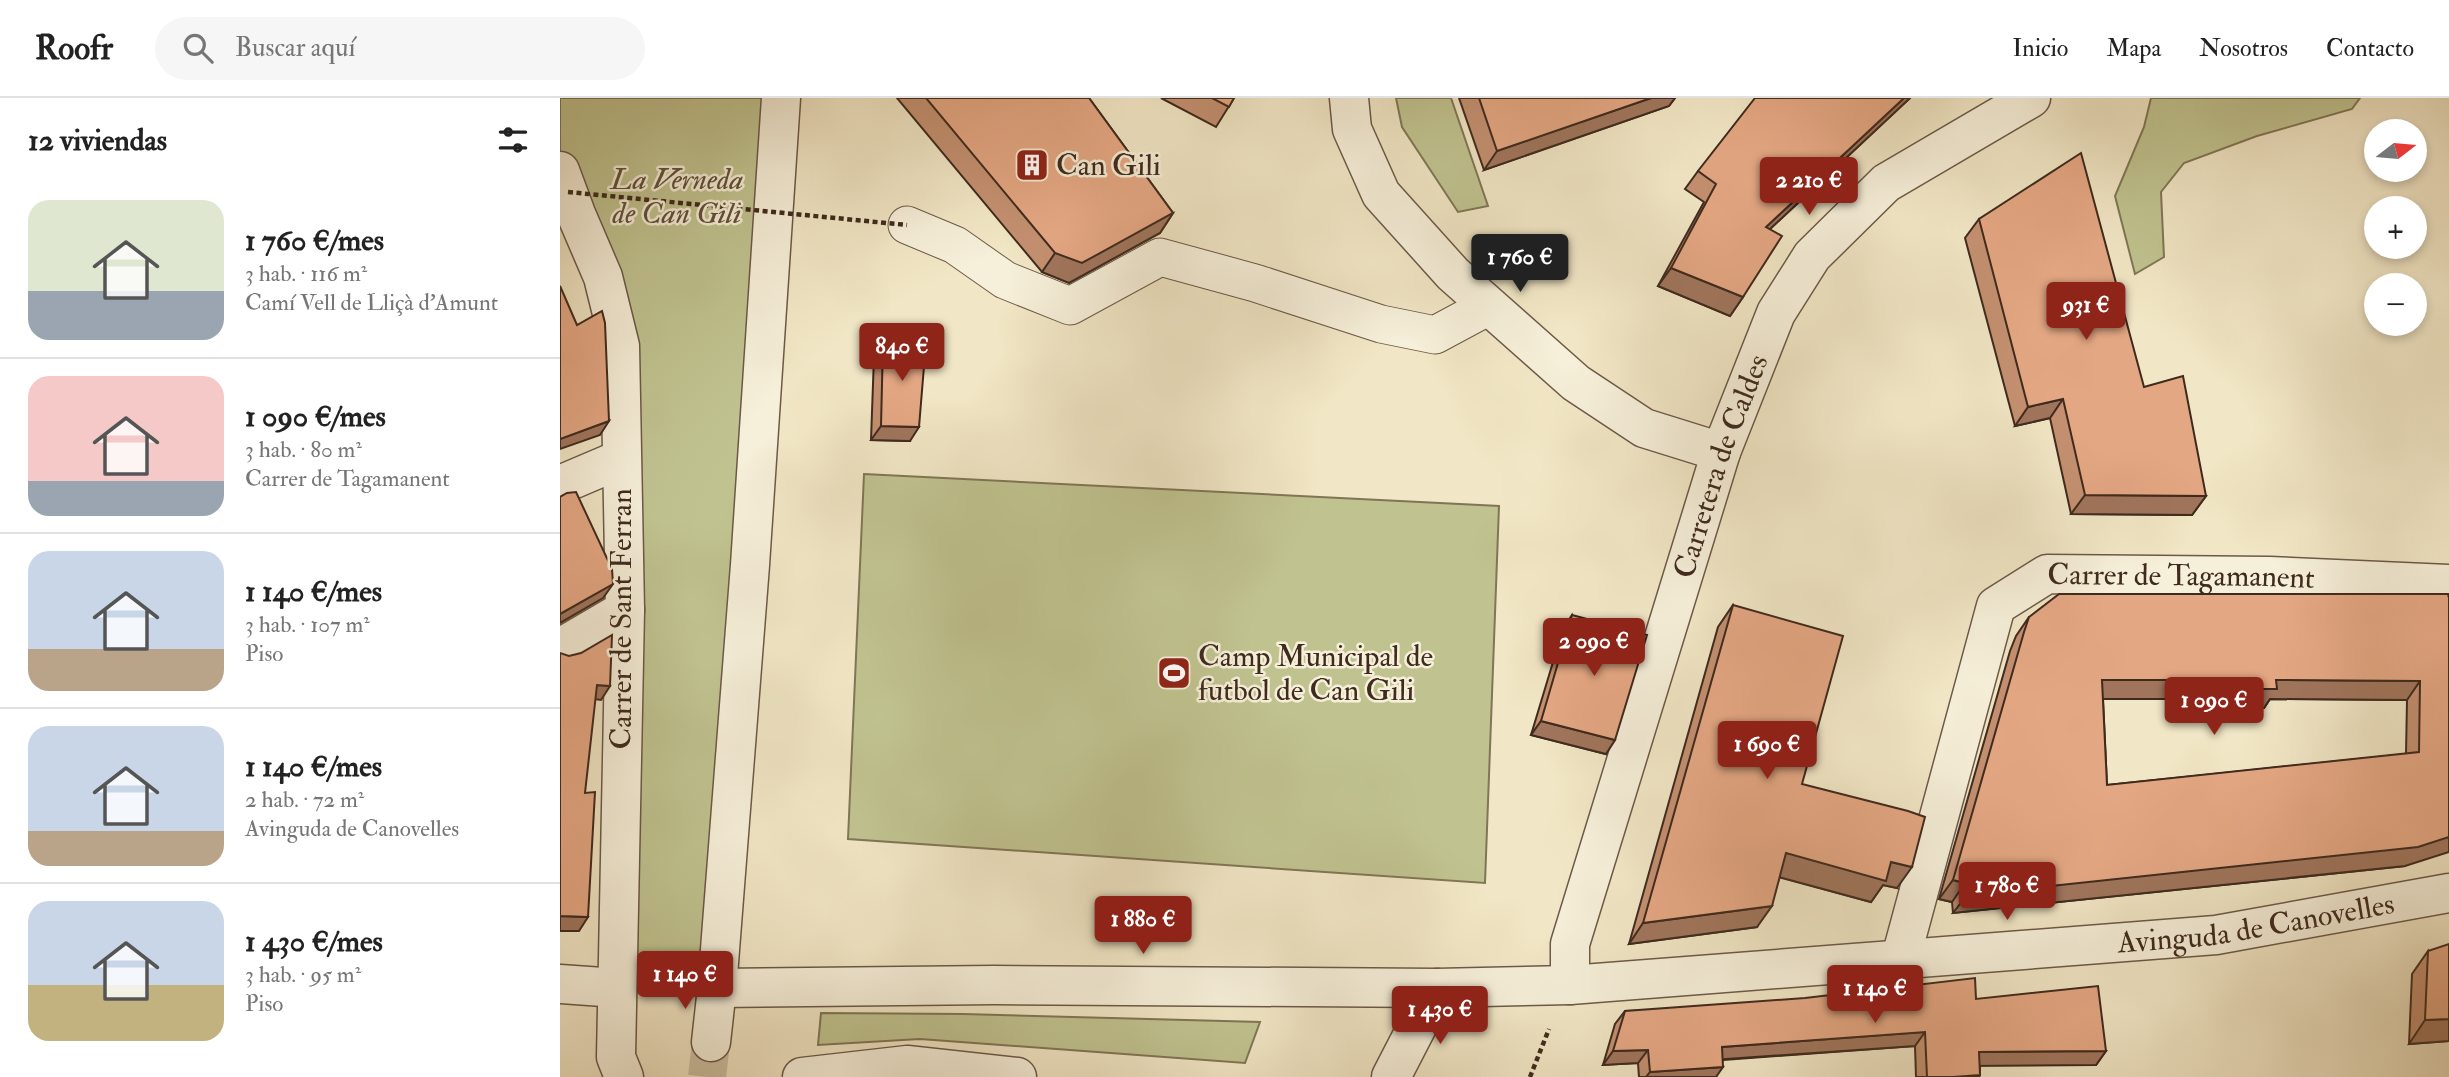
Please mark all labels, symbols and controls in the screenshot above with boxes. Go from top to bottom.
search box [155,17,645,80]
text: Roofr [35,28,113,69]
icon: search [179,29,217,67]
text: Buscar aquí [235,32,355,64]
text: Inicio [2013,33,2068,64]
text: Mapa [2106,33,2161,64]
text: Nosotros [2199,33,2288,64]
text: Contacto [2326,33,2414,64]
north arrow [2364,119,2427,182]
map controls [2364,119,2427,336]
icon: filters [494,121,532,159]
text: 12 viviendas [28,122,167,159]
building icon: Can Gili [1013,146,1051,184]
place label: Can Gili [1056,147,1161,184]
pin: 2 210 € [1744,158,1874,217]
park label: La Verneda de Can Gili [610,161,744,232]
text: 2 210 € [1776,165,1842,194]
button: + [2364,196,2427,259]
text: 1 760 €/mes [245,222,384,259]
icon: home [84,228,168,312]
pin: 1 760 € [1455,234,1585,294]
text: 1 760 € [1487,242,1553,271]
text: 3 hab. · 116 m² [245,259,367,288]
button: − [2364,273,2427,336]
pin: 931 € [2037,282,2135,342]
text: Camí Vell de Lliçà d'Amunt [245,288,498,317]
text: 931 € [2062,290,2110,319]
pin: 840 € [853,324,951,383]
text: 840 € [875,331,929,360]
street label: Carretera de Caldes [1665,349,1776,582]
text: 1 090 €/mes [245,398,386,435]
icon: home [84,404,168,488]
text: 3 hab. · 80 m² [245,435,362,464]
text: Carrer de Tagamanent [245,464,450,493]
street label: Carrer de Sant Ferran [603,488,640,750]
street label: Carrer de Tagamanent [2047,556,2316,597]
text: 1 140 €/mes [245,573,382,610]
icon: home [84,579,168,663]
text: 3 hab. · 107 m² [245,610,370,639]
pin: 2 090 € [1529,618,1659,678]
text: 2 090 € [1559,626,1629,655]
place label: Camp Municipal de futbol de Can Gili [1198,638,1433,709]
text: Piso [245,639,283,668]
sports icon: Camp Municipal de futbol de Can Gili [1155,654,1193,692]
pin: 1 090 € [2149,678,2279,737]
text: 1 090 € [2181,685,2247,714]
pin: 1 690 € [1702,722,1832,781]
text: 1 690 € [1734,729,1800,758]
text: 1 140 €/mes [245,748,382,785]
icon: home [84,754,168,838]
text: 2 hab. · 72 m² [245,785,364,814]
text: Avinguda de Canovelles [245,814,459,843]
pin: 1 780 € [1942,862,2072,922]
text: 1 780 € [1975,870,2039,899]
street label: Avinguda de Canovelles [2115,885,2397,961]
pin: 1 880 € [1078,896,1208,956]
text: 1 880 € [1111,904,1175,933]
text: 1 430 €/mes [245,923,383,960]
icon: home [84,929,168,1013]
pin: 1 140 € [620,951,750,1011]
text: 1 140 € [653,959,717,988]
text: 3 hab. · 95 m² [245,960,361,989]
pin: 1 140 € [1810,965,1940,1025]
text: 1 140 € [1843,973,1907,1002]
pin: 1 430 € [1375,986,1505,1046]
text: Piso [245,989,283,1018]
text: 1 430 € [1408,994,1472,1023]

